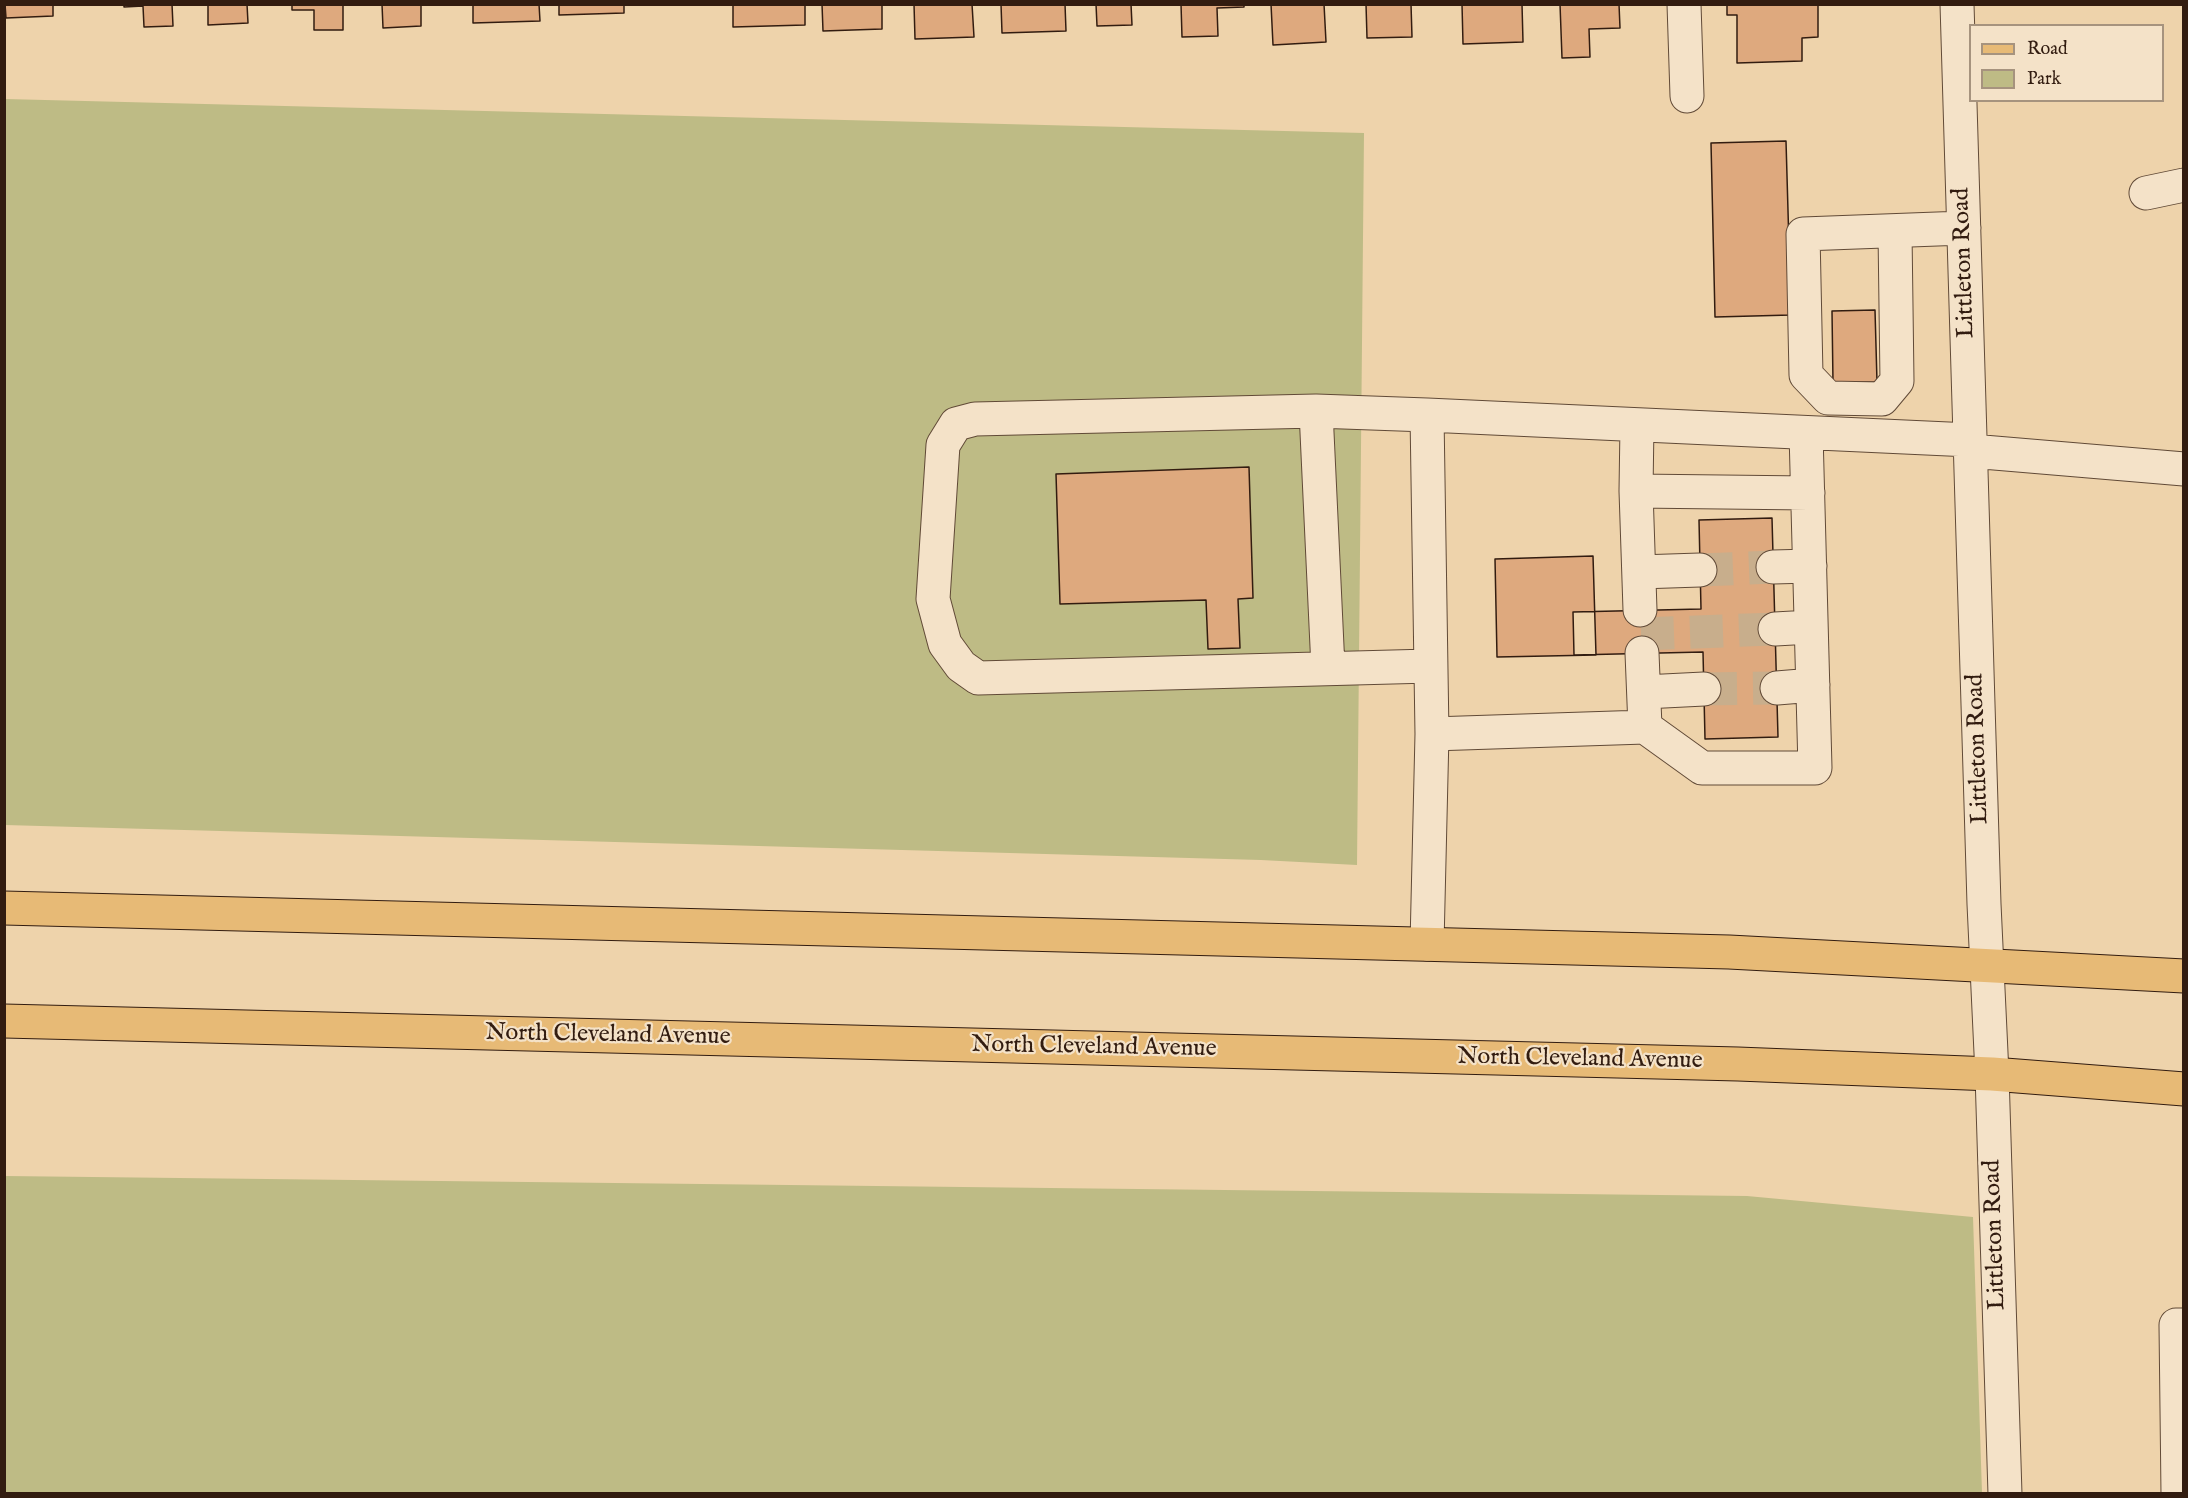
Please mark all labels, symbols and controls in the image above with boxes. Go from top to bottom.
legend [1969,24,2164,102]
text: Road [2027,38,2068,61]
text: Park [2027,68,2061,91]
street label: Littleton Road [1948,187,1982,339]
street label: Littleton Road [1962,673,1996,825]
street label: North Cleveland Avenue [485,1019,731,1053]
street label: North Cleveland Avenue [971,1031,1217,1065]
street label: North Cleveland Avenue [1457,1043,1703,1077]
street label: Littleton Road [1979,1159,2013,1311]

